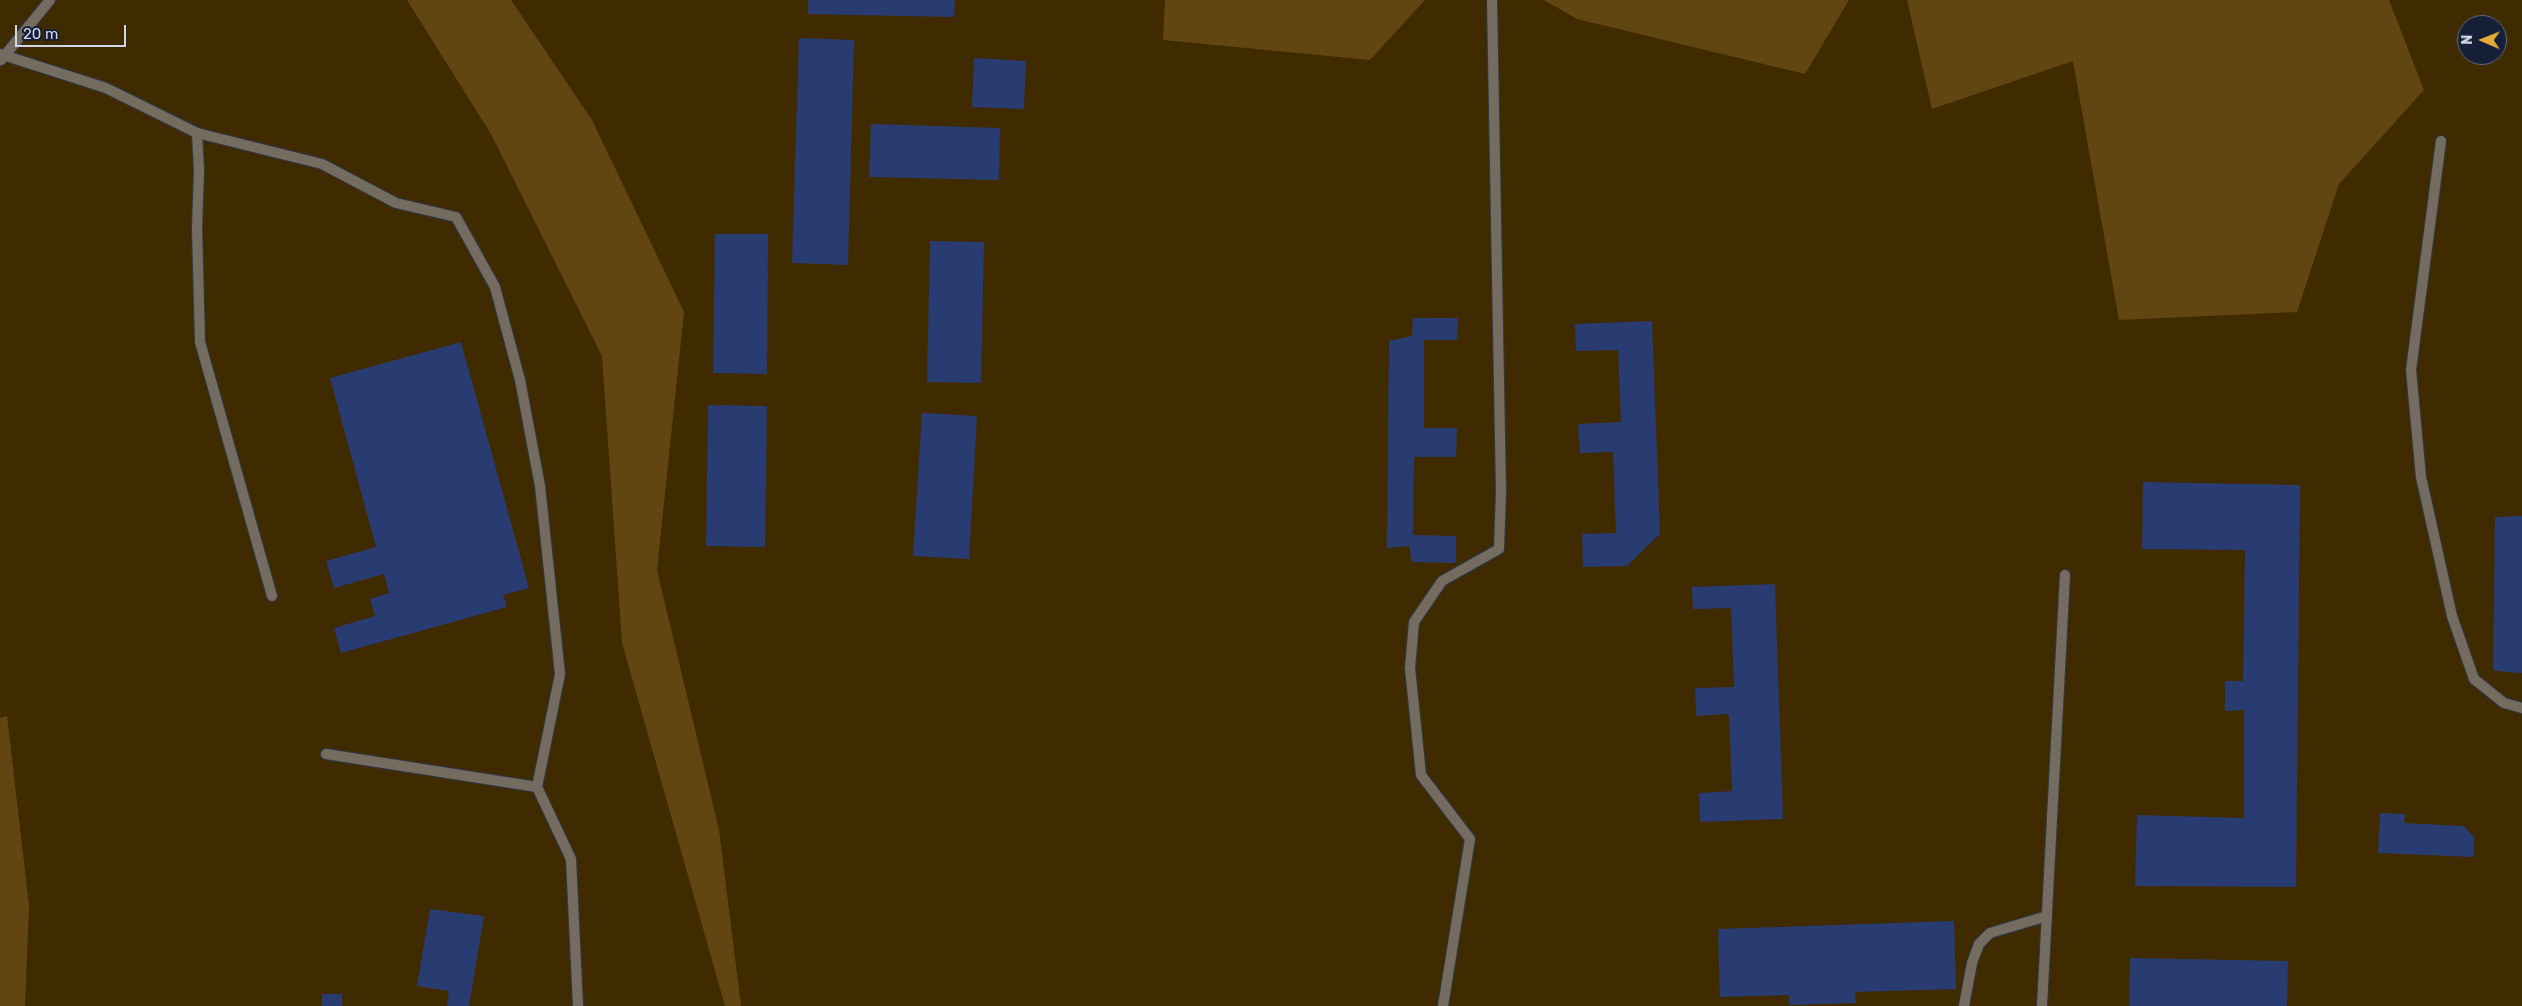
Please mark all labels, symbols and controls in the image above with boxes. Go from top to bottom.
scale bar [18,15,129,47]
north arrow [2457,15,2507,65]
text: 20 m [23,25,58,43]
text: N [2459,35,2476,45]

